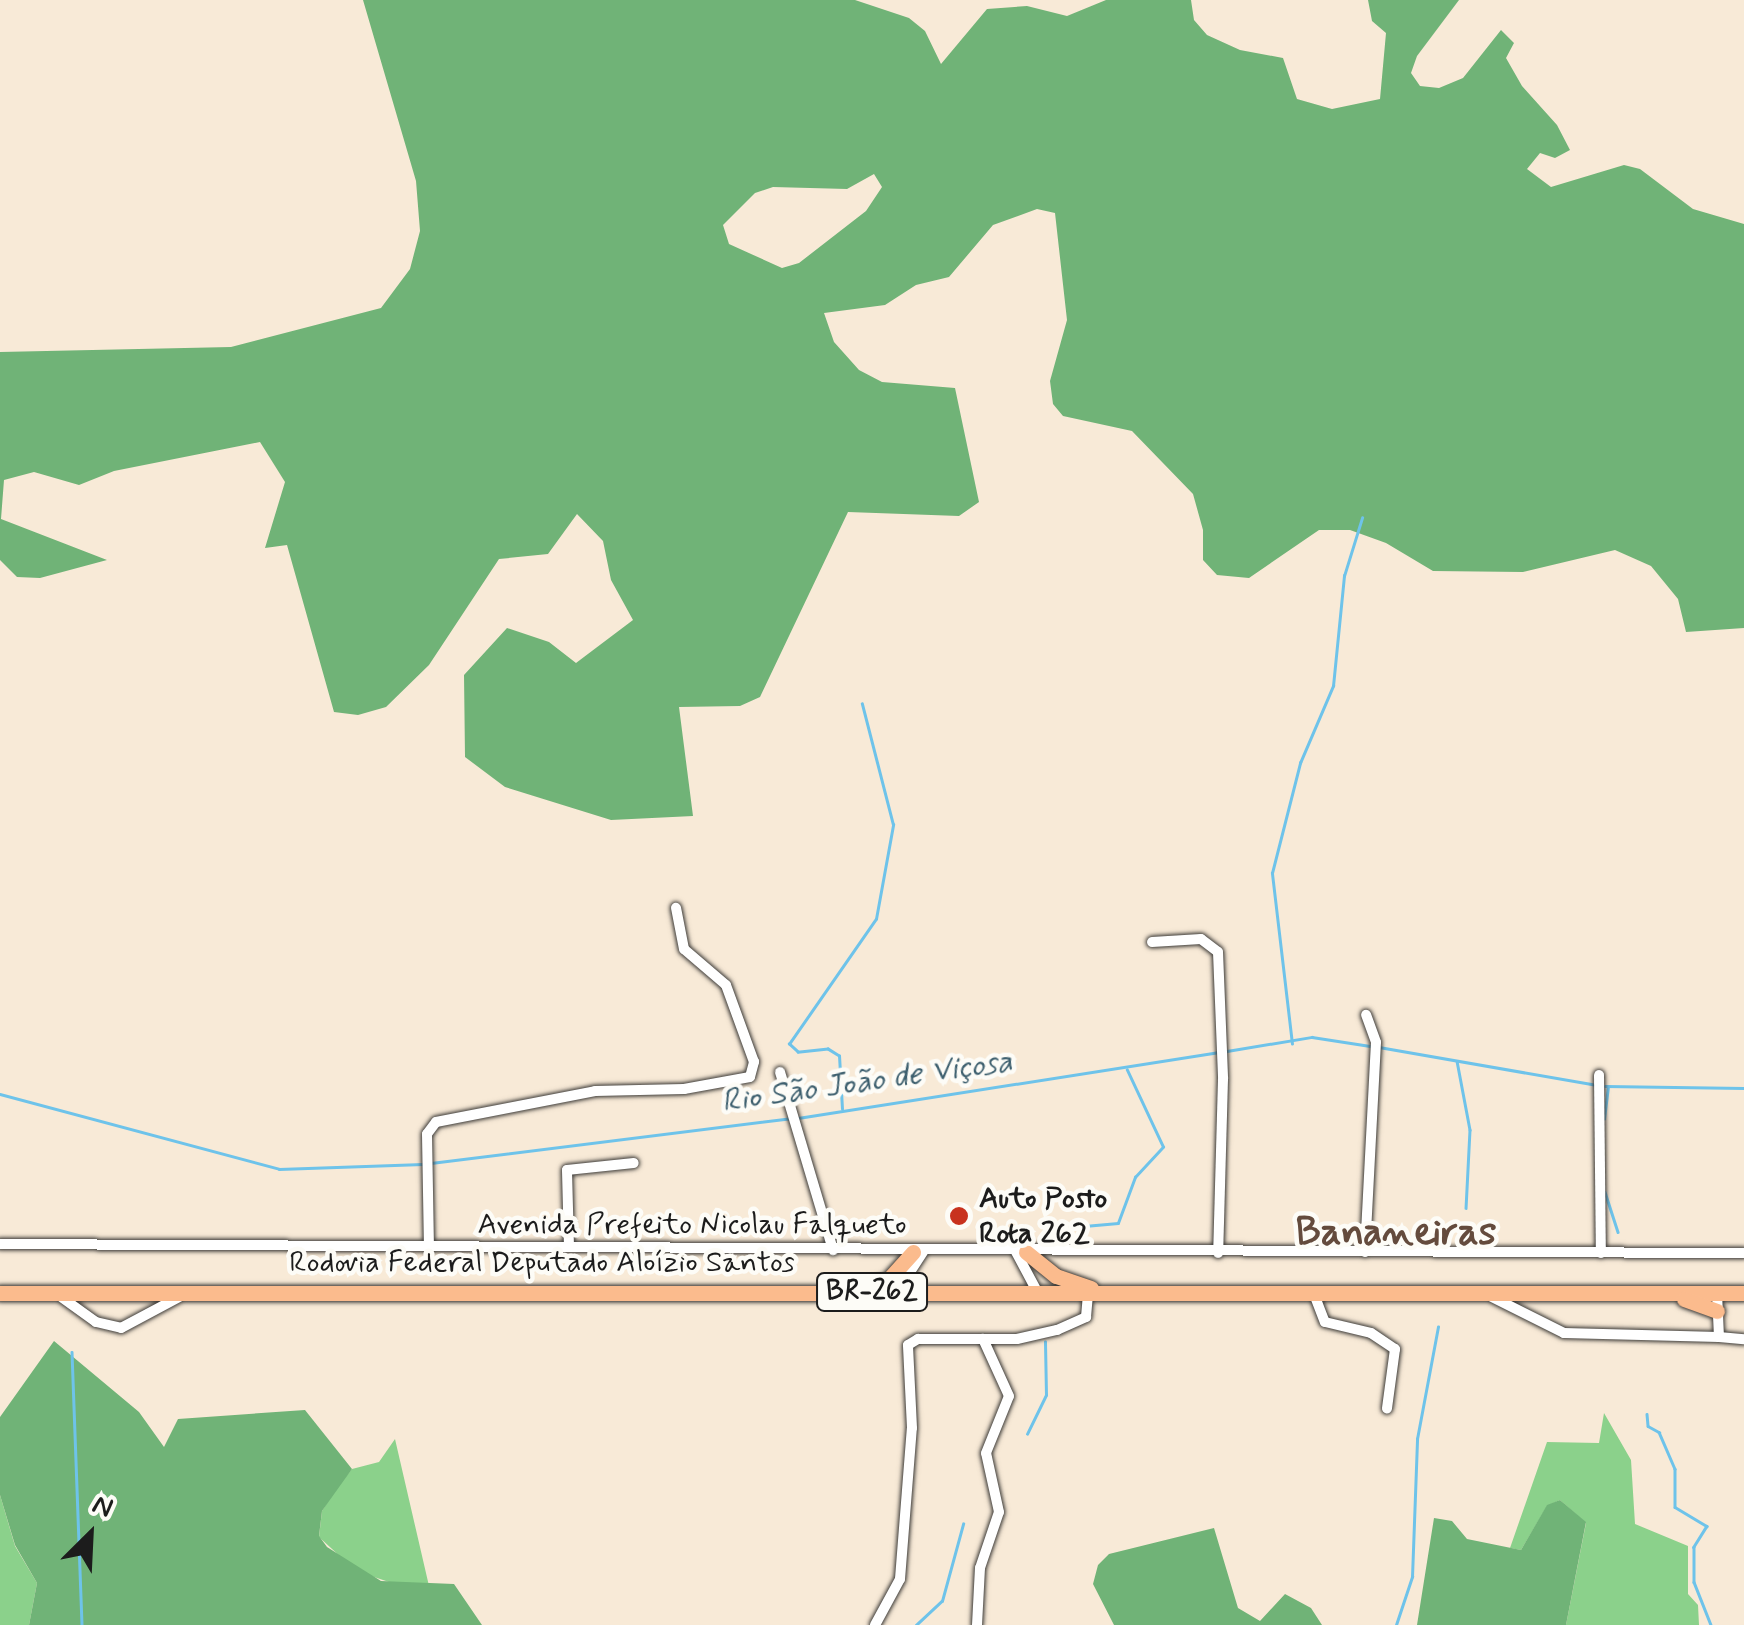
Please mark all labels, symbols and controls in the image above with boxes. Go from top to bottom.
water label: Rio São João de Viçosa [718,1042,1016,1122]
place label: Auto Posto Rota 262 [979,1181,1105,1252]
marker: Auto Posto Rota 262 [948,1205,970,1227]
street label: Avenida Prefeito Nicolau Falqueto [478,1207,906,1243]
district label: Bananeiras [1296,1209,1496,1257]
street label: Rodovia Federal Deputado Aloízio Santos [290,1245,794,1281]
road number: BR-262 [814,1269,930,1315]
north arrow [40,1485,140,1585]
text: N [86,1486,118,1528]

